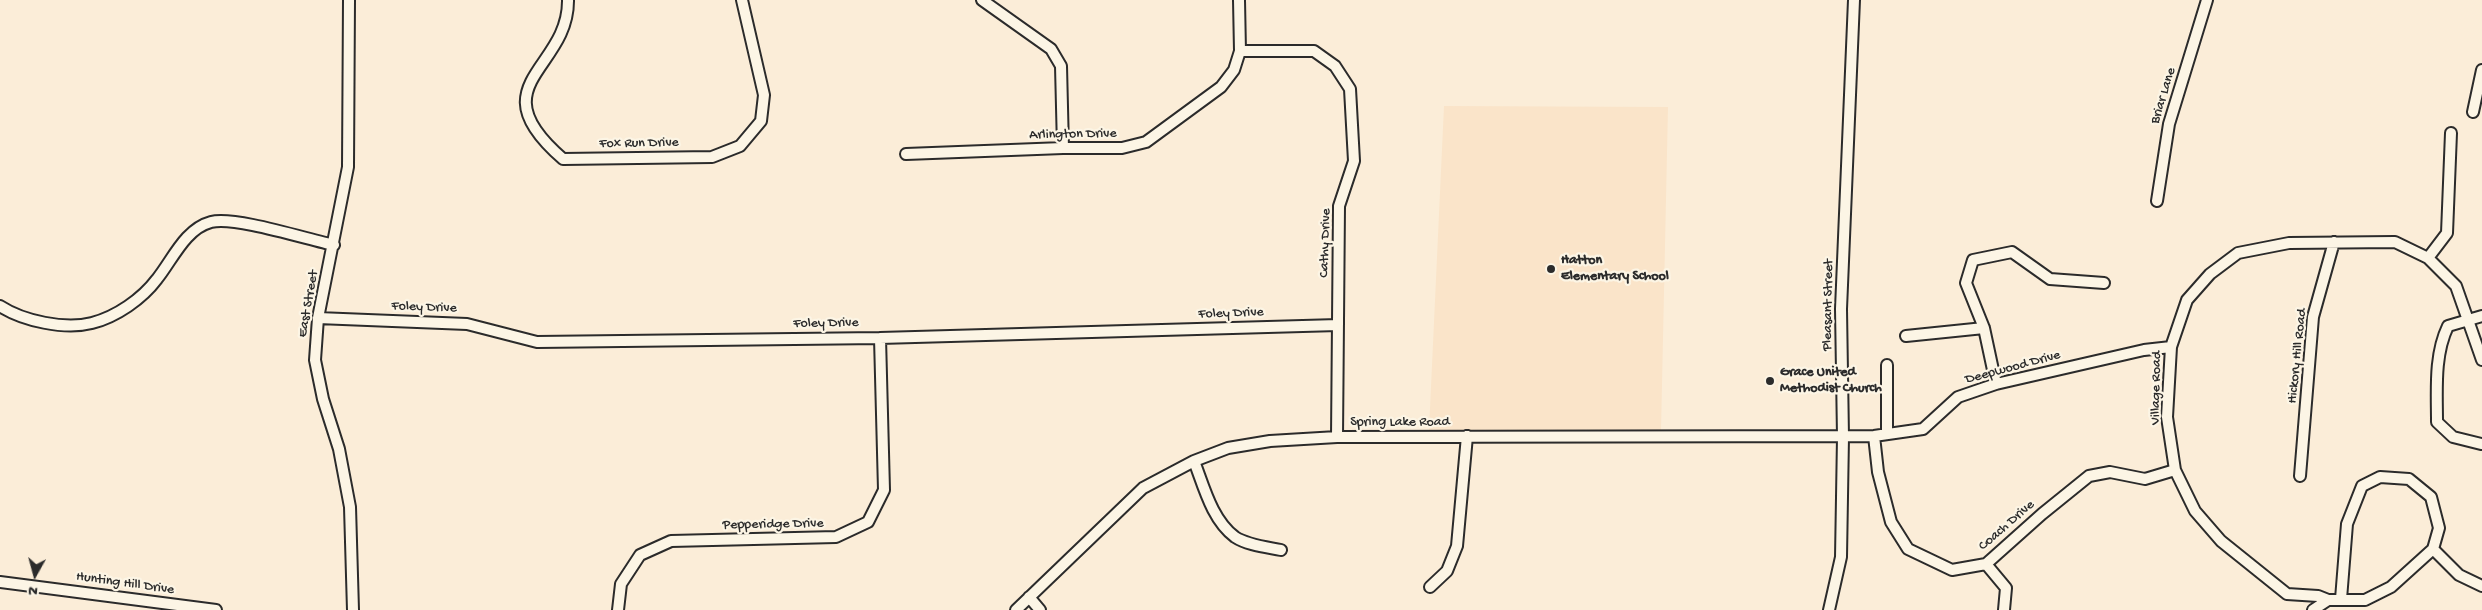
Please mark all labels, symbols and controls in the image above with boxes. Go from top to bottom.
street label: Briar Lane [2147,66,2181,126]
street label: Arlington Drive [1029,126,1117,144]
street label: Fox Run Drive [599,135,679,153]
street label: Cathy Drive [1316,208,1336,278]
place label: Hatton Elementary School [1561,253,1669,286]
street label: Pleasant Street [1820,259,1838,351]
marker: Hatton Elementary School [1545,263,1557,275]
street label: East Street [295,269,323,339]
street label: Foley Drive [391,298,457,318]
street label: Foley Drive [1198,304,1264,324]
street label: Hickory Hill Road [2285,308,2311,404]
street label: Foley Drive [793,315,859,333]
street label: Deepwood Drive [1964,347,2062,389]
street label: Village Road [2148,351,2166,425]
place label: Grace United Methodist Church [1780,365,1882,398]
marker: Grace United Methodist Church [1764,375,1776,387]
street label: Spring Lake Road [1350,415,1450,431]
street label: Coach Drive [1976,497,2038,555]
street label: Pepperidge Drive [722,516,824,534]
north arrow [10,550,60,600]
street label: Hunting Hill Drive [75,569,175,599]
text: N [28,581,39,599]

